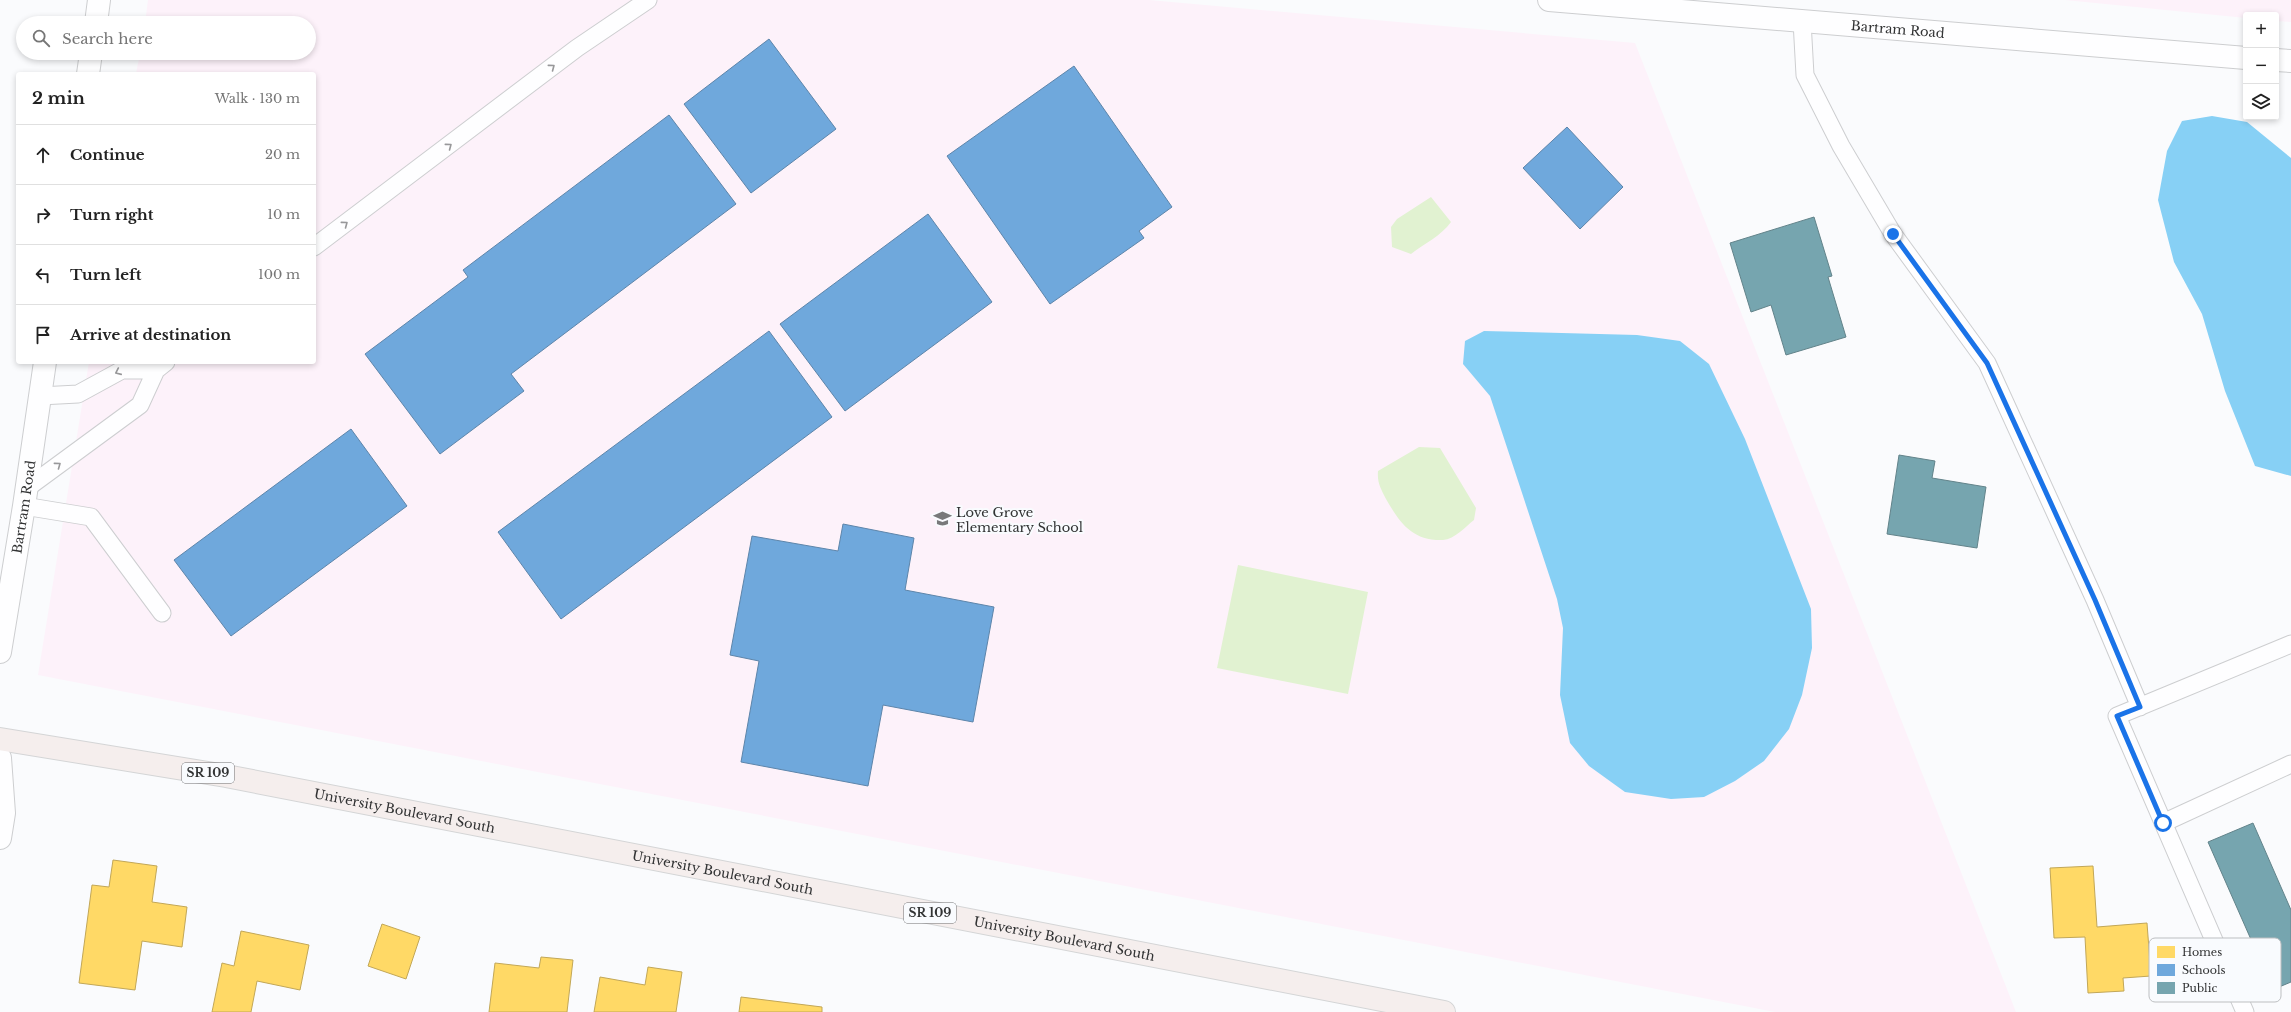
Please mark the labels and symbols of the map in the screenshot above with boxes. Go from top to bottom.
street label: Bartram Road [1850,17,1946,42]
one-way arrow [548,65,555,72]
one-way arrow [444,143,451,150]
one-way arrow [341,222,348,229]
route end [1884,225,1902,243]
one-way arrow [115,368,122,376]
street label: Bartram Road [8,459,40,555]
one-way arrow [54,463,61,470]
place label: Love Grove Elementary School [956,504,1083,536]
school or university icon: Love Grove Elementary School [933,509,953,529]
road number: SR 109 [182,763,234,783]
street label: University Boulevard South [313,785,497,837]
route start [2154,814,2172,832]
street label: University Boulevard South [631,847,815,899]
road number: SR 109 [904,903,956,923]
street label: University Boulevard South [972,913,1156,965]
legend [2149,938,2281,1002]
text: Homes [2182,945,2222,959]
text: Schools [2182,963,2226,977]
text: Public [2182,981,2217,995]

